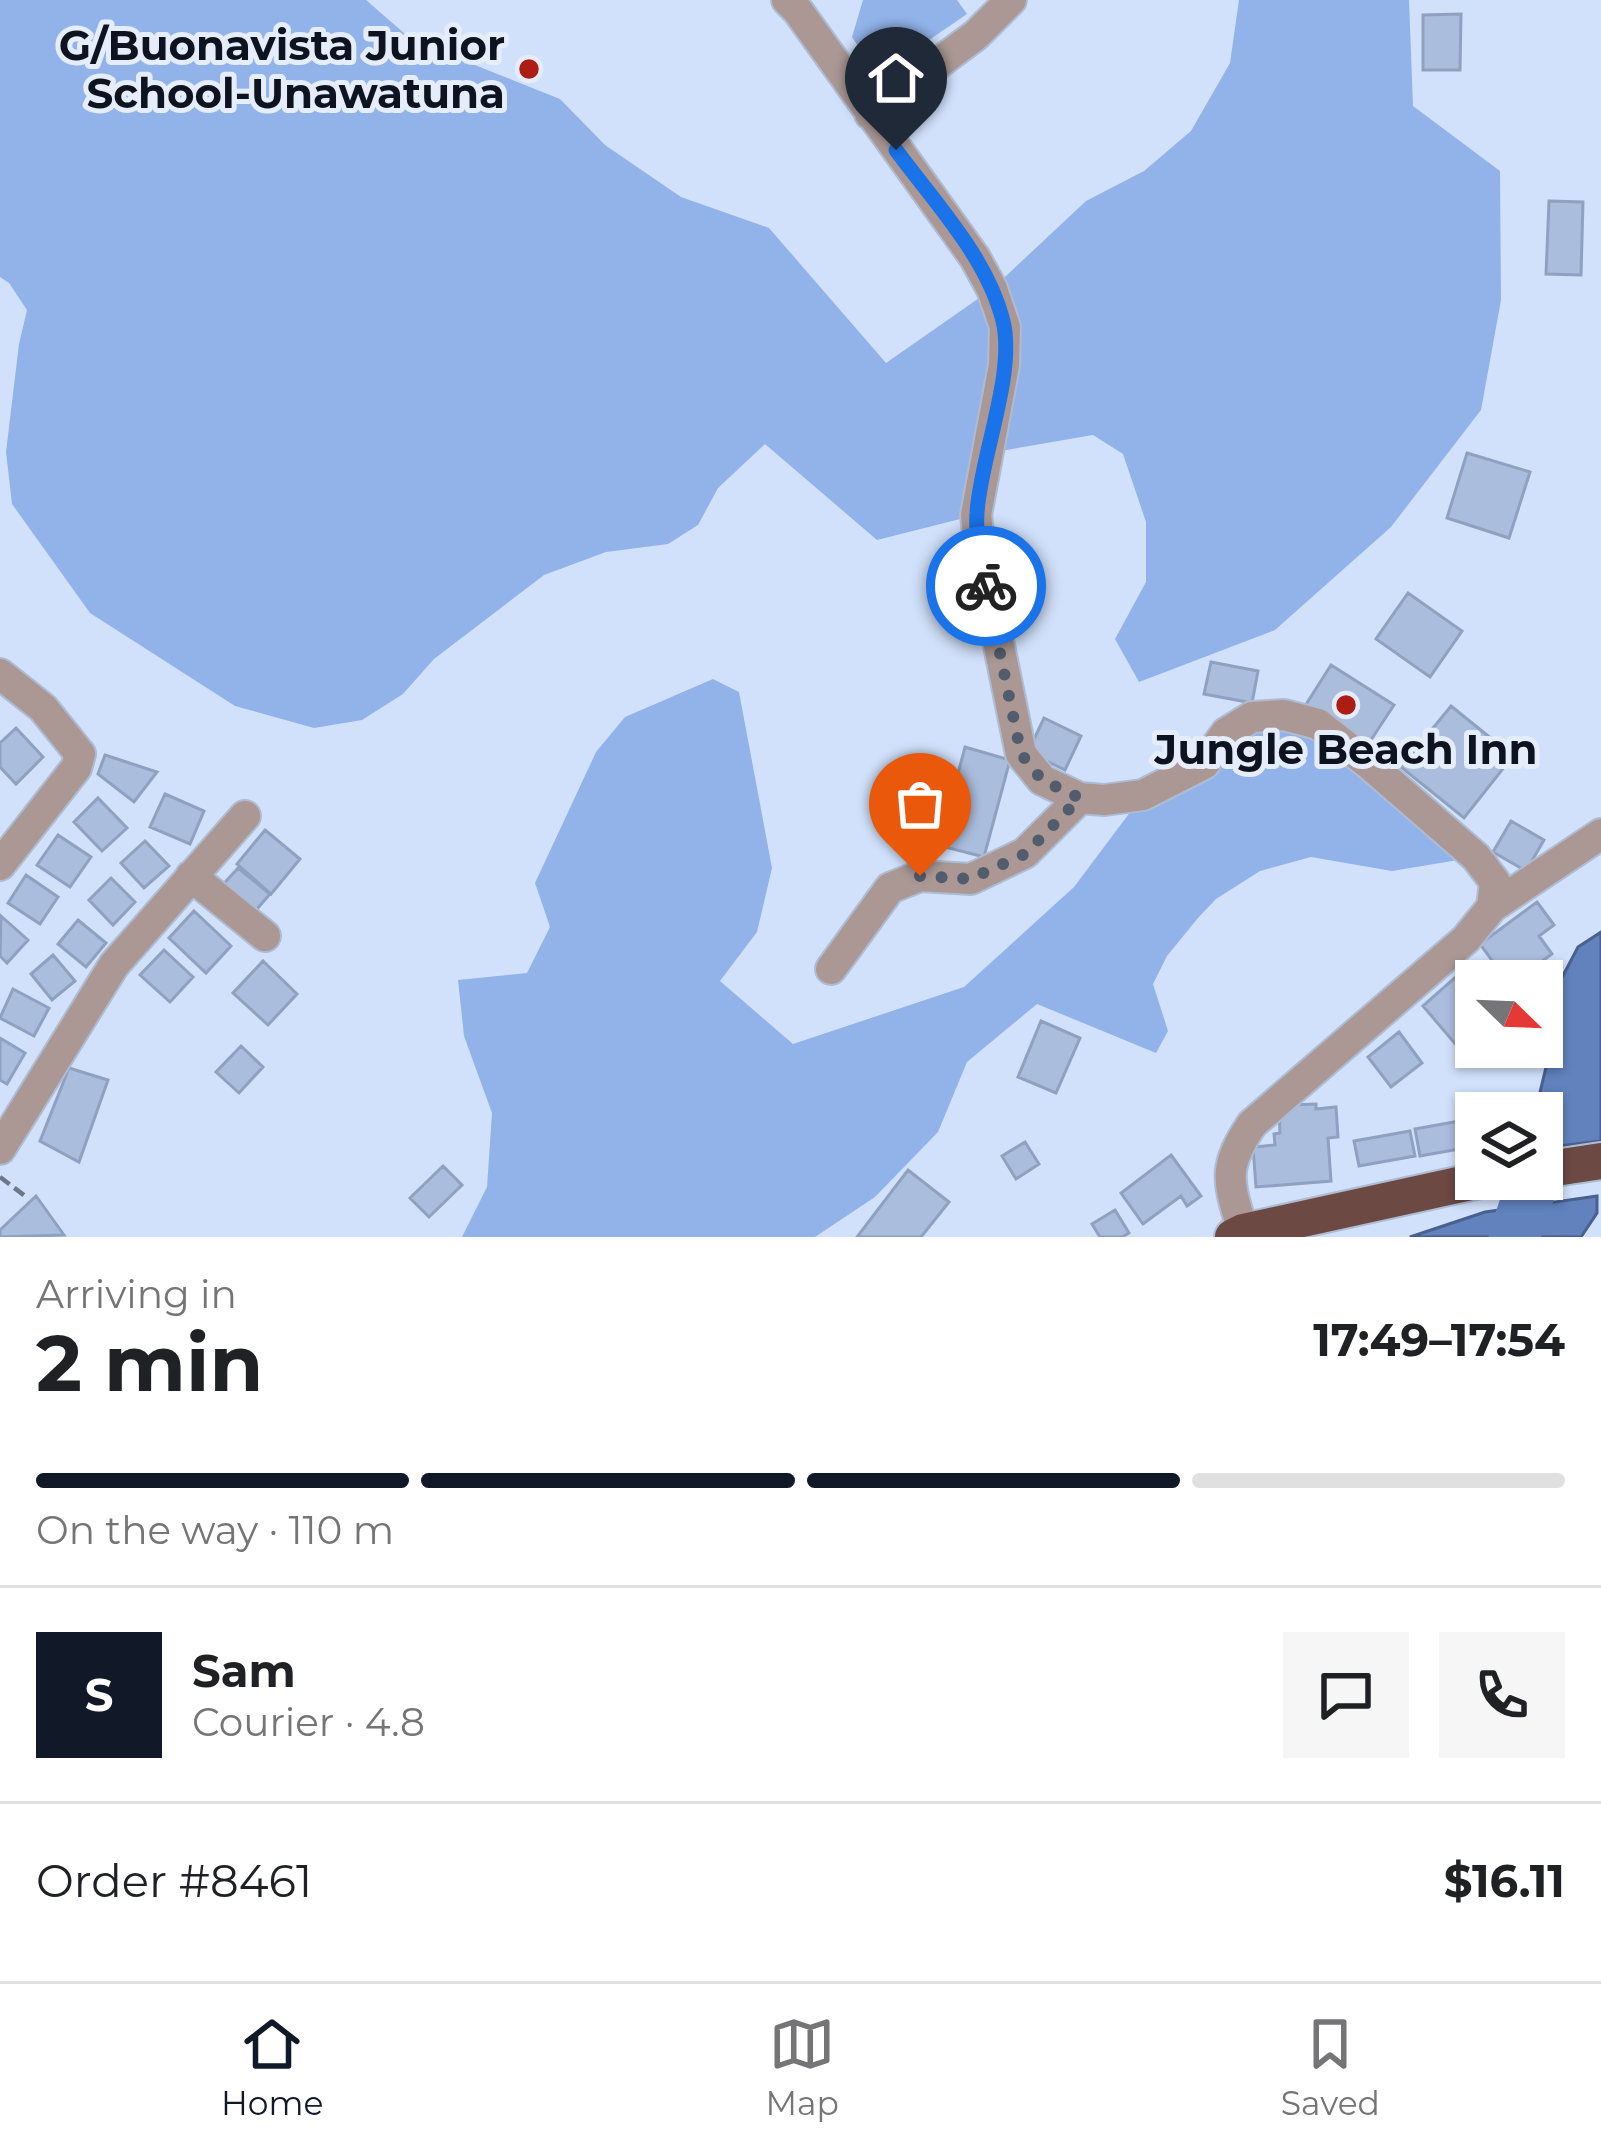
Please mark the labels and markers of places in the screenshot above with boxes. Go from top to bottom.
place label: G/Buonavista Junior School-Unawatuna [59,19,505,119]
pin [845,27,947,150]
marker: G/Buonavista Junior School-Unawatuna [516,56,542,82]
marker: Jungle Beach Inn [1333,692,1359,718]
place label: Jungle Beach Inn [1154,723,1537,775]
pin [869,753,971,876]

